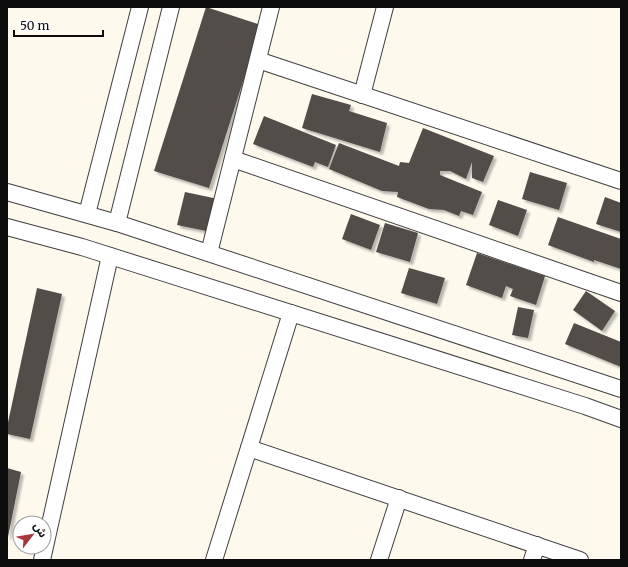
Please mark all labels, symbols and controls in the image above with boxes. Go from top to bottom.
scale bar [14,12,103,38]
text: 50 m [20,18,49,33]
north arrow [12,515,52,555]
text: ش [31,520,50,540]

